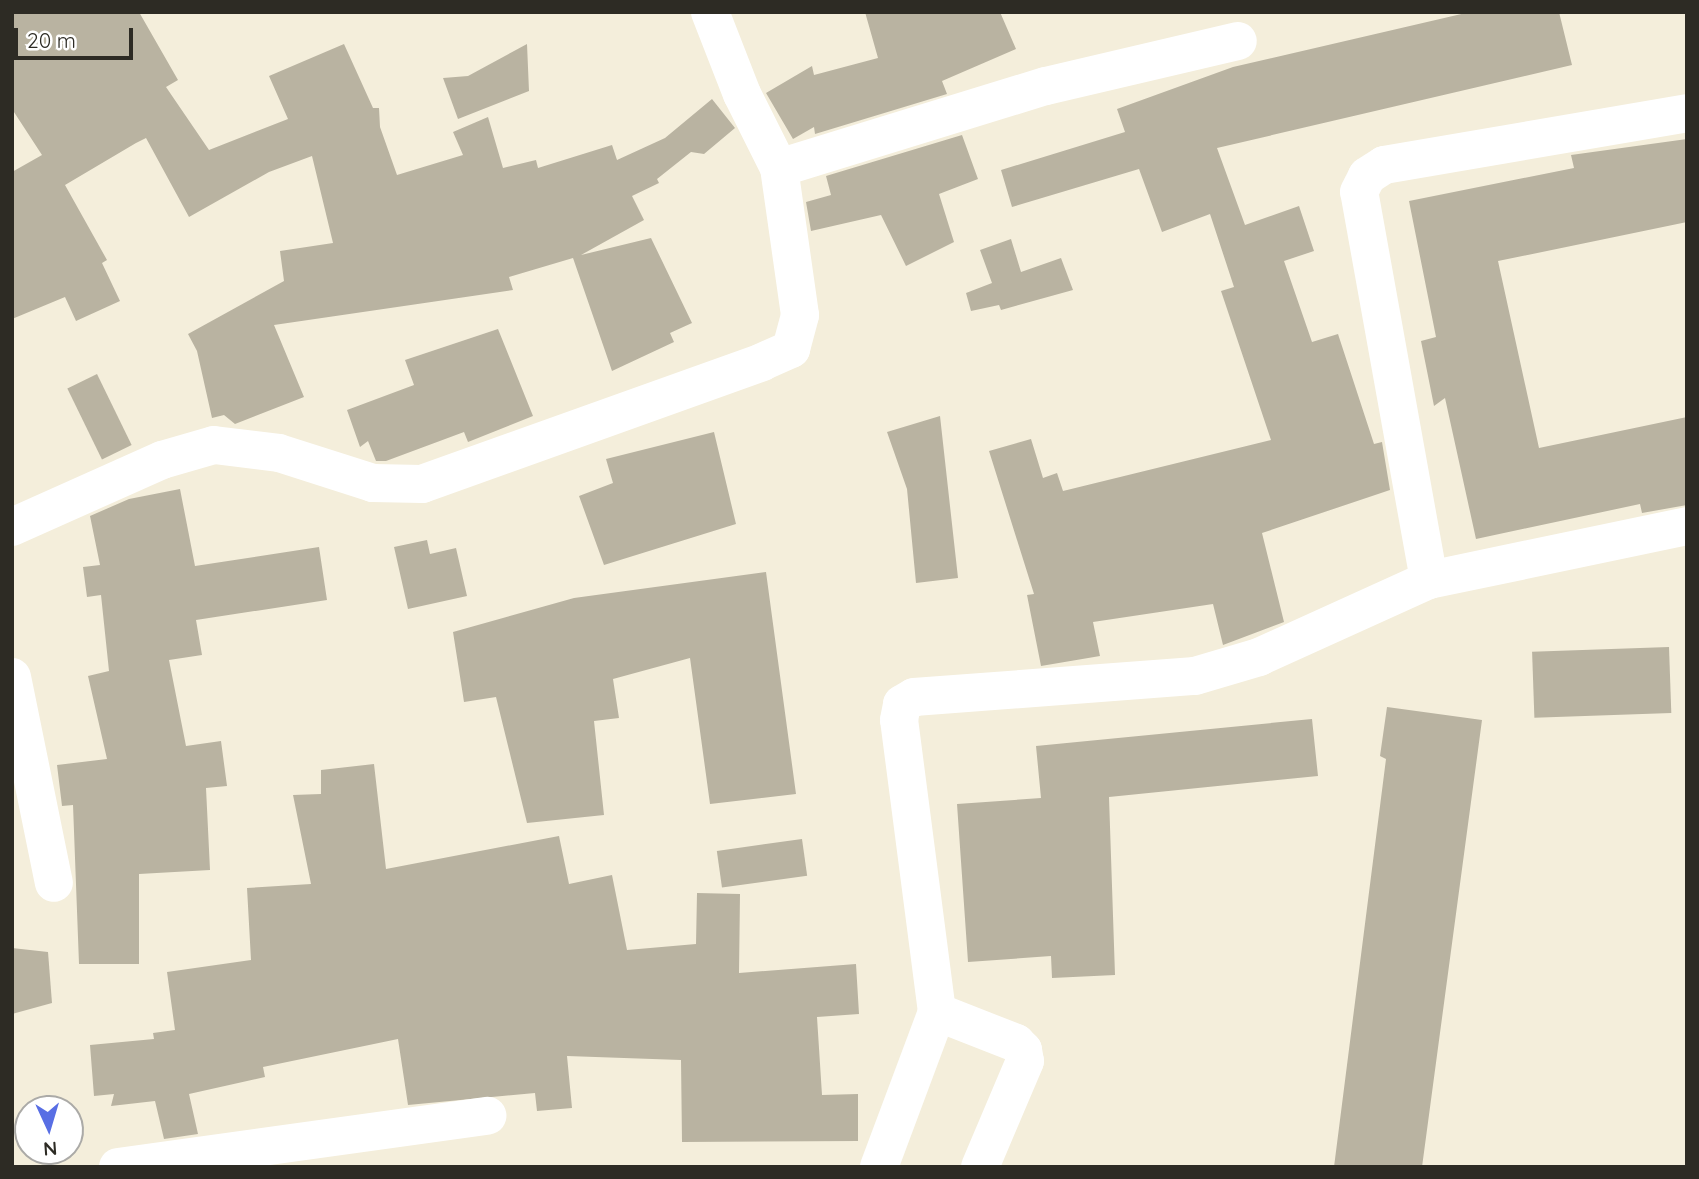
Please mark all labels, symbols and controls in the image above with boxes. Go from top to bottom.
scale bar [18,14,136,58]
text: 20 m [27,27,76,53]
north arrow [14,1095,84,1165]
text: N [43,1136,58,1161]

